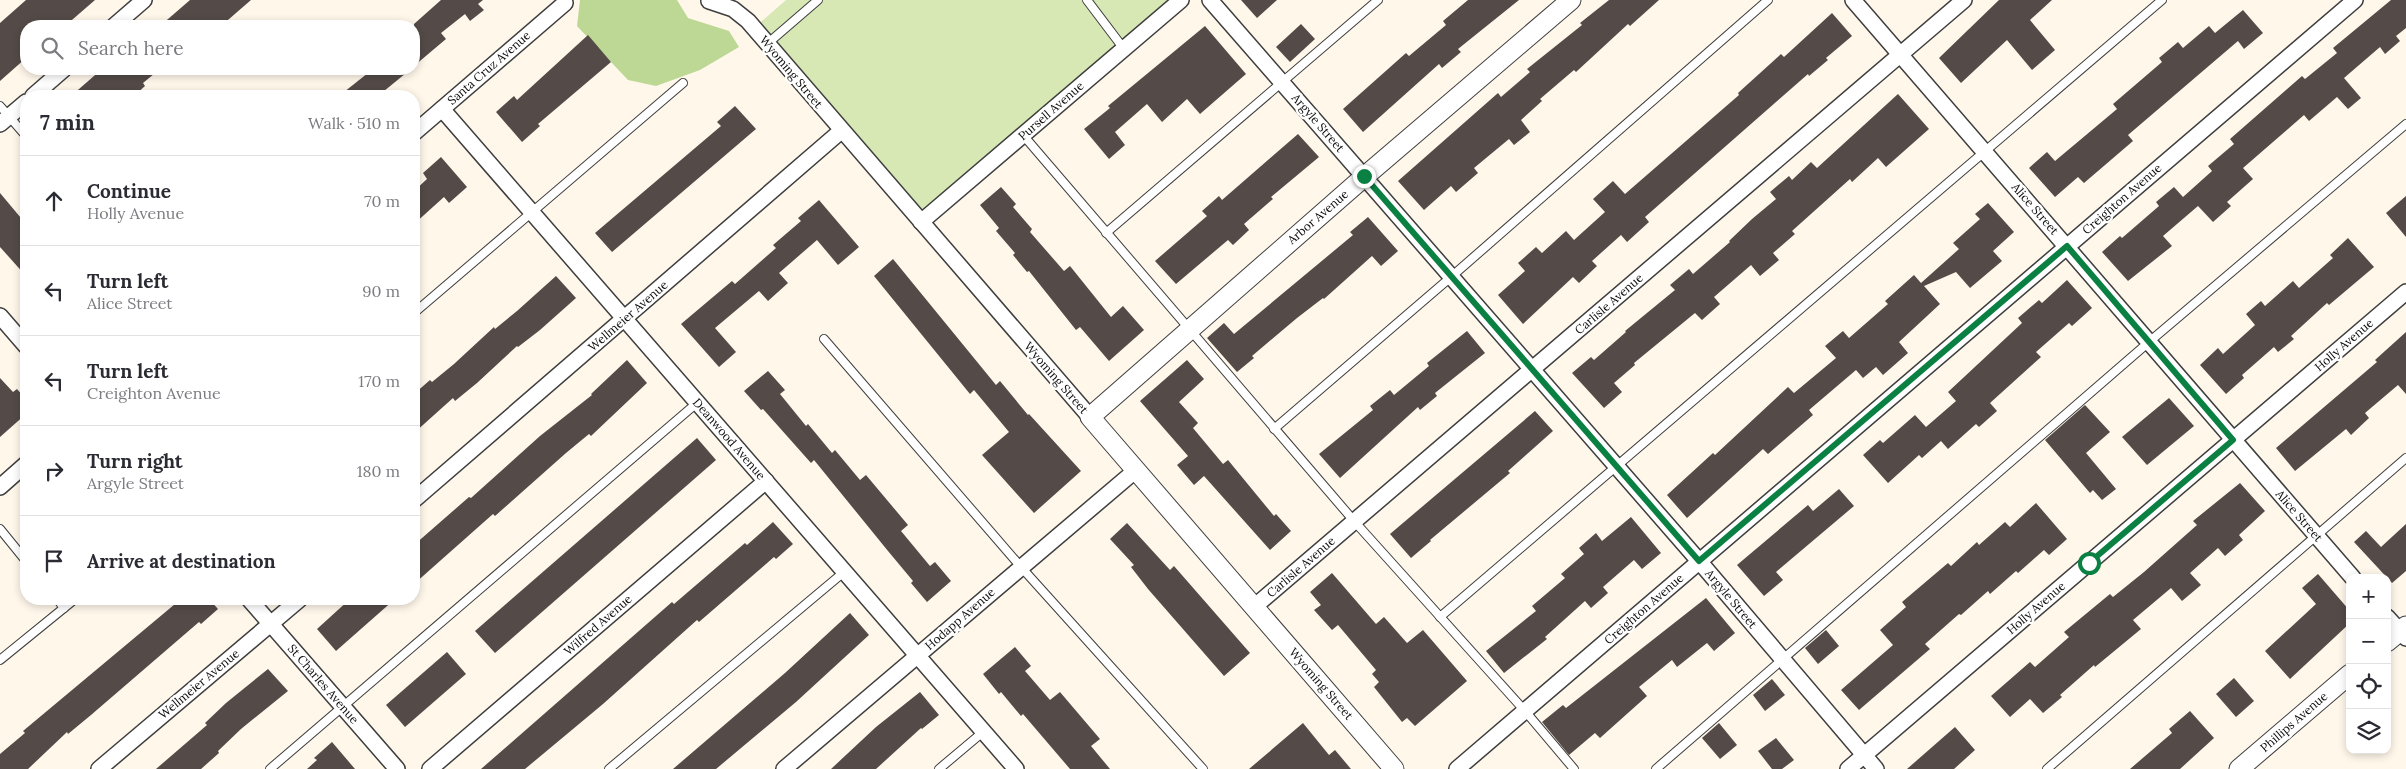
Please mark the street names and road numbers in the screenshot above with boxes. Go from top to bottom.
street label: Santa Cruz Avenue [444,27,534,108]
street label: Wyoming Street [757,32,826,111]
street label: Pursell Avenue [1015,78,1087,143]
street label: Argyle Street [1288,90,1348,155]
street label: Creighton Avenue [2079,160,2165,237]
street label: Alice Street [2008,179,2062,238]
street label: Arbor Avenue [1283,186,1352,248]
street label: Carlisle Avenue [1571,270,1646,337]
street label: Wellmeier Avenue [585,277,671,354]
street label: Holly Avenue [2311,315,2376,374]
street label: Wyoming Street [1021,339,1092,417]
street label: Deanwood Avenue [690,395,769,483]
street label: Alice Street [2272,486,2326,545]
street label: Carlisle Avenue [1263,533,1338,600]
street label: Argyle Street [1702,565,1761,632]
street label: Creighton Avenue [1601,570,1687,647]
street label: Holly Avenue [2003,578,2068,637]
street label: Hodapp Avenue [922,584,998,653]
street label: Wilfred Avenue [561,591,635,658]
street label: St Charles Avenue [285,641,362,727]
street label: Wellmeier Avenue [155,645,242,722]
street label: Wyoming Street [1286,645,1357,723]
street label: Phillips Avenue [2257,688,2331,755]

